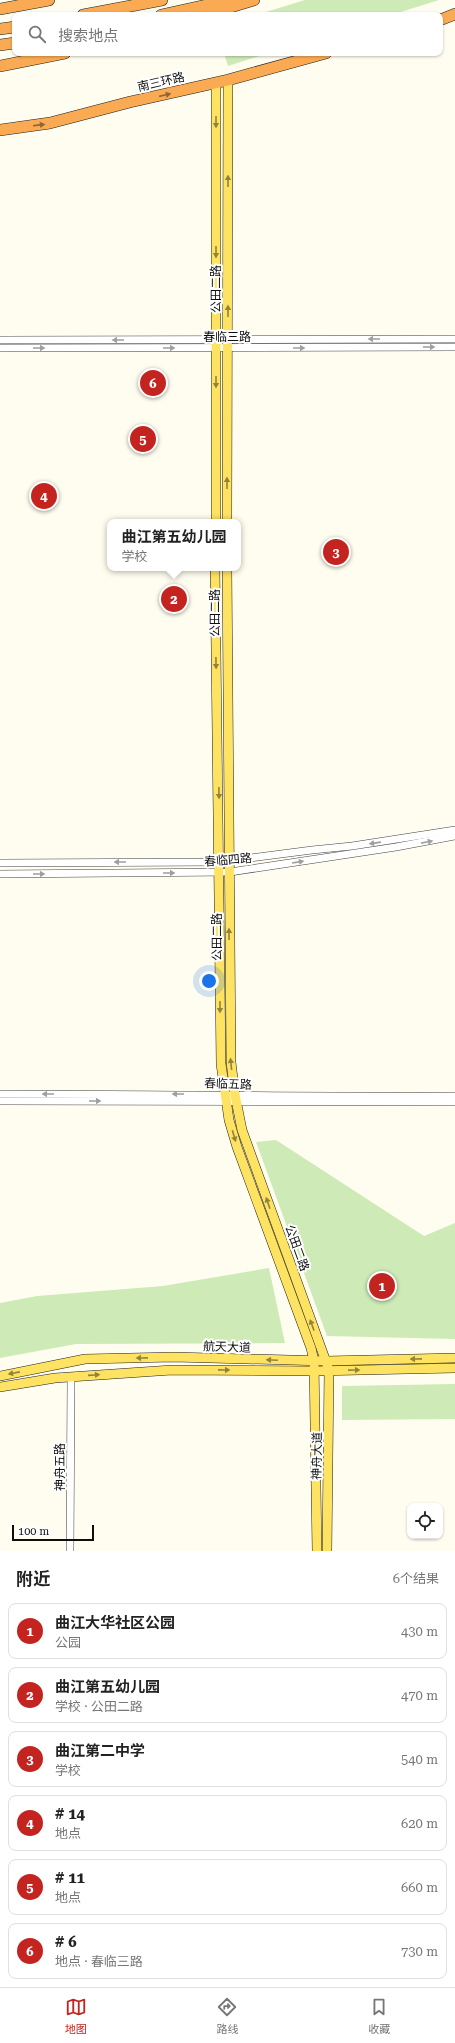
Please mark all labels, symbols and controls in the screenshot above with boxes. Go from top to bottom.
search box [12,12,443,56]
icon: search [26,23,48,45]
text: 搜索地点 [58,27,118,45]
street label: 南三环路 [136,70,186,94]
one-way arrow [159,91,171,97]
one-way arrow [213,116,219,129]
one-way arrow [33,122,45,128]
one-way arrow [225,174,231,187]
one-way arrow [213,246,219,259]
street label: 公田二路 [209,265,223,313]
one-way arrow [225,304,231,317]
street label: 春临三路 [203,330,251,344]
one-way arrow [367,336,380,342]
one-way arrow [111,337,124,343]
one-way arrow [423,344,436,350]
one-way arrow [33,345,46,351]
one-way arrow [163,345,176,351]
one-way arrow [293,345,306,351]
pin: 6 [140,368,166,398]
one-way arrow [213,376,219,389]
pin: 5 [130,424,156,454]
one-way arrow [224,476,230,489]
pin: 4 [31,481,57,511]
popup [107,519,241,571]
text: 曲江第五幼儿园 [121,528,227,546]
pin: 3 [323,537,349,567]
text: 学校 [121,549,148,564]
pin: 2 [161,584,187,614]
street label: 公田二路 [208,589,222,637]
one-way arrow [213,657,219,670]
one-way arrow [216,787,222,800]
one-way arrow [420,838,433,844]
one-way arrow [369,840,381,846]
street label: 春临四路 [203,851,253,869]
one-way arrow [113,859,126,865]
one-way arrow [292,859,304,865]
one-way arrow [163,870,176,876]
one-way arrow [33,871,46,877]
street label: 公田二路 [210,913,224,961]
one-way arrow [226,927,232,940]
your location [199,971,219,991]
one-way arrow [217,1001,223,1014]
one-way arrow [228,1058,234,1070]
street label: 春临五路 [204,1076,252,1092]
one-way arrow [41,1091,54,1097]
one-way arrow [171,1091,184,1097]
one-way arrow [89,1098,101,1105]
one-way arrow [231,1130,237,1142]
one-way arrow [264,1196,270,1208]
street label: 公田二路 [282,1223,312,1273]
pin: 1 [369,1271,395,1301]
one-way arrow [309,1318,315,1330]
street label: 航天大道 [203,1339,251,1355]
one-way arrow [135,1355,148,1361]
one-way arrow [409,1356,422,1362]
one-way arrow [265,1357,278,1363]
one-way arrow [218,1367,231,1373]
one-way arrow [348,1367,361,1373]
one-way arrow [7,1371,20,1377]
one-way arrow [88,1371,100,1378]
street label: 神舟大道 [310,1432,324,1480]
street label: 神舟五路 [53,1443,67,1491]
map controls [407,1503,443,1539]
button: locate [407,1503,443,1539]
scale bar [12,1523,94,1542]
text: 100 m [18,1525,49,1538]
text: 附近 [16,1569,50,1589]
text: 6个结果 [393,1571,439,1586]
text: 曲江大华社区公园 [55,1614,175,1632]
text: 1 [26,1624,34,1639]
text: 430 m [401,1624,438,1639]
text: 公园 [55,1635,81,1650]
text: 曲江第五幼儿园 [55,1678,160,1696]
text: 2 [26,1688,34,1703]
text: 470 m [401,1688,438,1703]
text: 学校 · 公田二路 [55,1699,143,1714]
text: 曲江第二中学 [55,1742,145,1760]
text: 3 [26,1752,34,1767]
text: 540 m [401,1752,438,1767]
text: 学校 [55,1763,81,1778]
text: # 14 [55,1805,85,1823]
text: 4 [26,1816,34,1831]
text: 620 m [401,1816,438,1831]
text: 地点 [55,1826,81,1841]
text: # 11 [55,1869,85,1887]
text: 5 [26,1880,34,1895]
text: 660 m [401,1880,438,1895]
text: 地点 [55,1890,81,1905]
text: # 6 [55,1933,77,1951]
text: 6 [26,1944,34,1959]
text: 730 m [401,1944,438,1959]
text: 地点 · 春临三路 [55,1954,143,1969]
tab: 地图 [65,1996,87,2036]
tab: 路线 [216,1996,238,2036]
tab: 收藏 [368,1996,390,2036]

